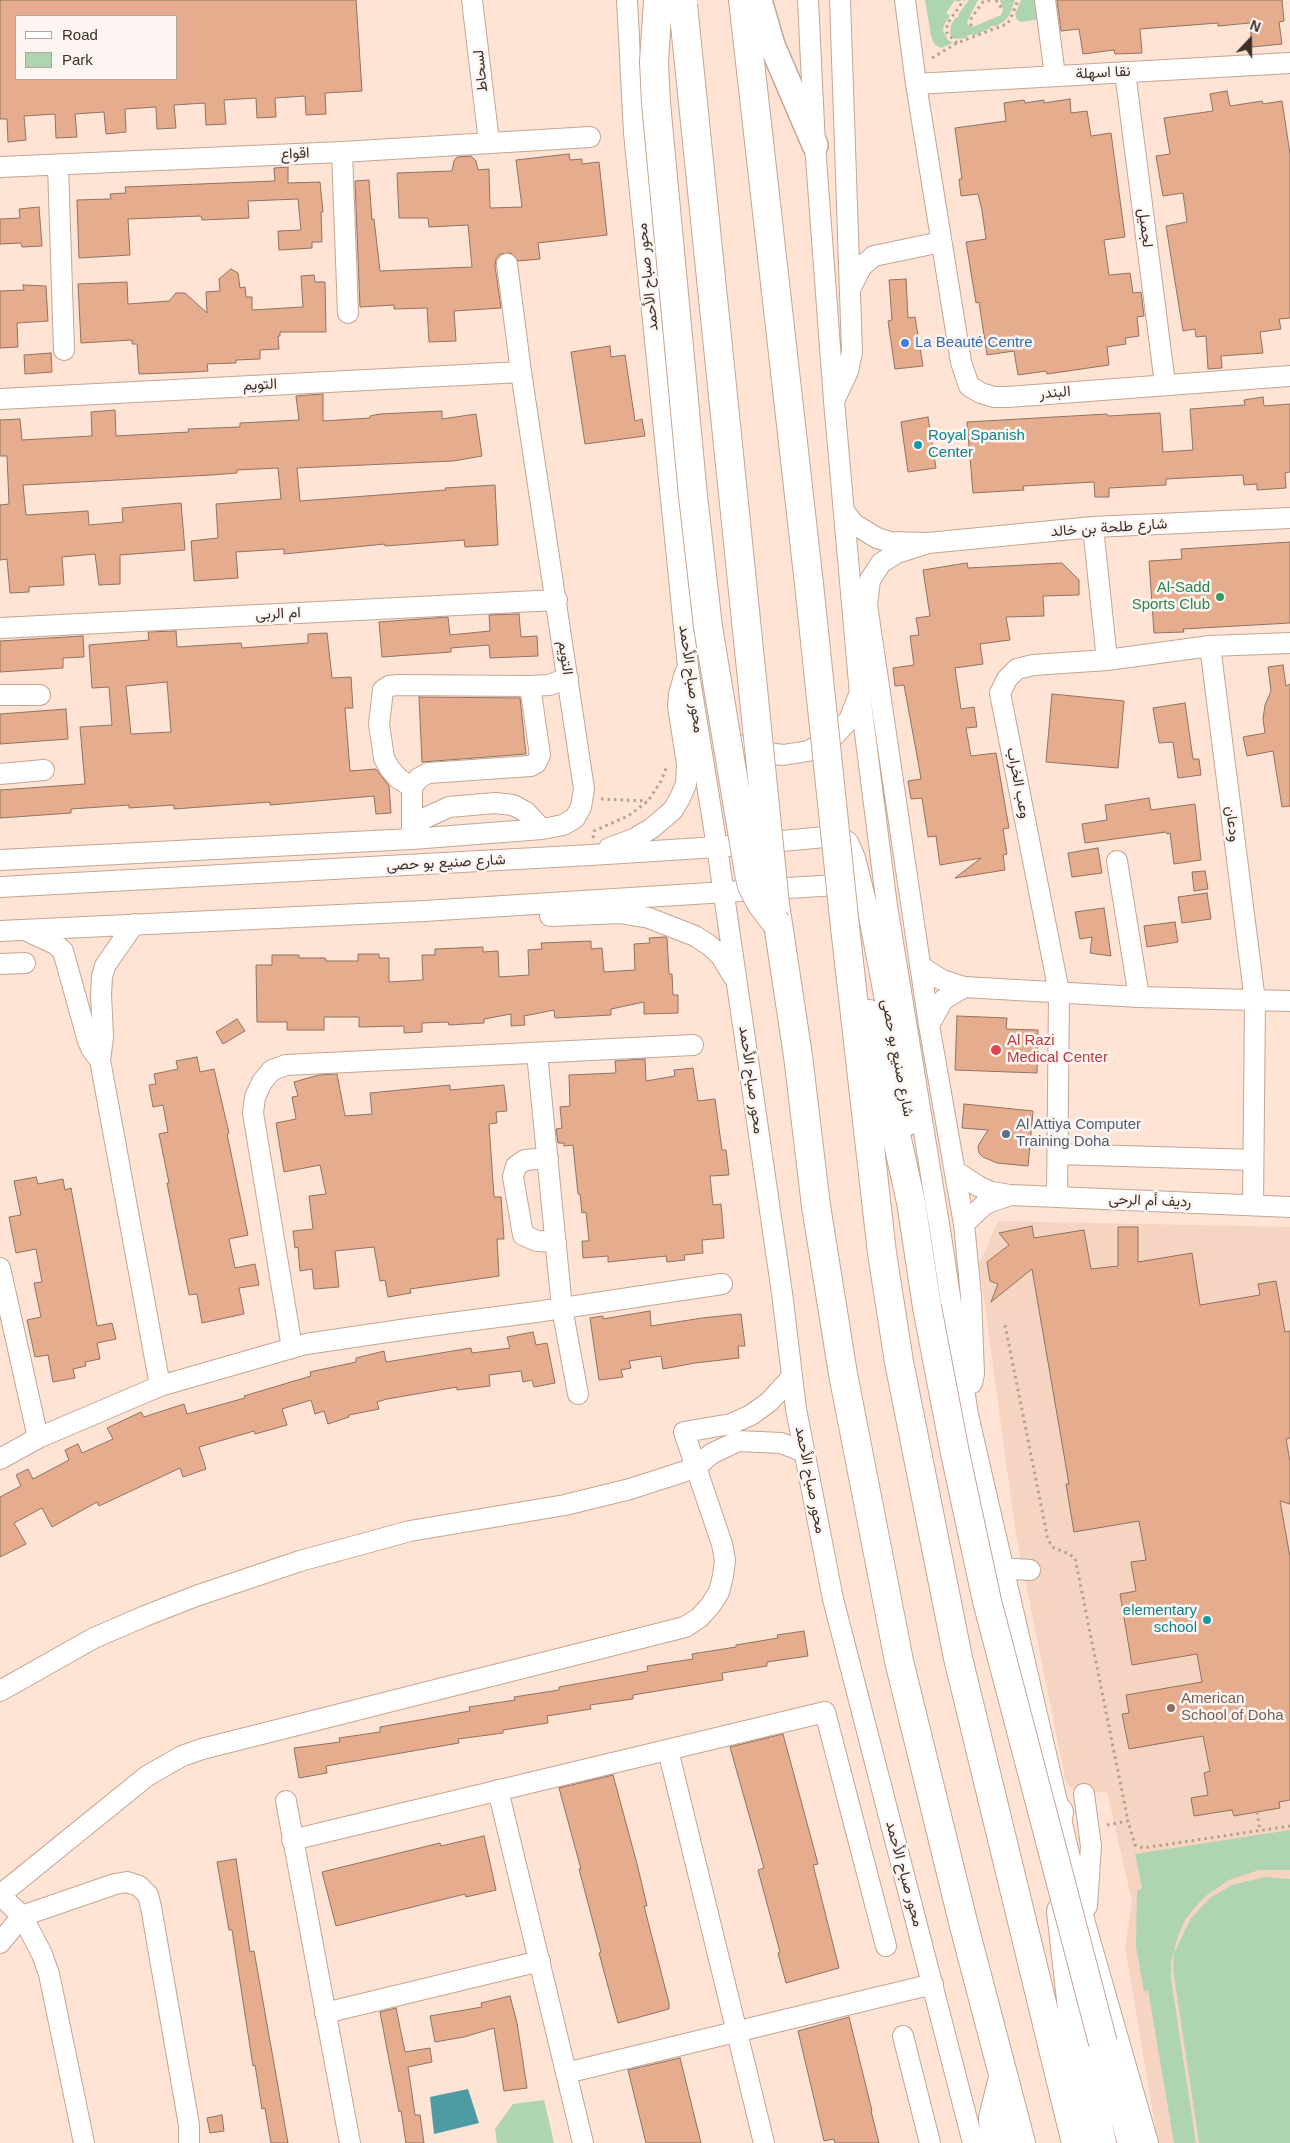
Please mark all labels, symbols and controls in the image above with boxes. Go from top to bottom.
legend [15,15,178,80]
north arrow [1225,15,1275,65]
text: N [1248,17,1263,35]
text: Road [62,26,98,43]
street label: لسحاط [470,49,492,93]
text: Park [62,51,93,68]
street label: نقا اسهلة [1075,63,1131,83]
street label: اقواع [280,144,310,164]
street label: لجميل [1134,207,1156,249]
street label: محور صباح الأحمد [633,222,663,332]
place label: La Beauté Centre [915,334,1033,352]
marker: La Beauté Centre [899,337,911,349]
street label: التويم [243,375,277,395]
street label: البندر [1039,383,1071,403]
place label: Royal Spanish Center [928,427,1025,462]
marker: Royal Spanish Center [912,439,924,451]
street label: شارع طلحة بن خالد [1050,515,1168,541]
place label: Al-Sadd Sports Club [1132,579,1210,614]
marker: Al-Sadd Sports Club [1214,591,1226,603]
street label: ام الربى [255,604,301,624]
street label: محور صباح الأحمد [675,624,707,734]
street label: التويم [554,640,576,676]
street label: وعب الخراب [1002,746,1034,820]
street label: ودعان [1221,805,1243,843]
street label: شارع صنيع بو حصى [386,851,506,875]
street label: شارع صنيع بو حصى [877,998,917,1118]
street label: محور صباح الأحمد [735,1025,767,1135]
place label: Al Razi Medical Center [1007,1032,1108,1067]
marker: Al Razi Medical Center [989,1043,1003,1057]
place label: Al Attiya Computer Training Doha [1016,1116,1141,1151]
marker: Al Attiya Computer Training Doha [1000,1128,1012,1140]
street label: رديف أم الرحى [1108,1191,1192,1211]
street label: محور صباح الأحمد [791,1425,829,1535]
place label: elementary school [1123,1602,1197,1637]
marker: elementary school [1201,1614,1213,1626]
place label: American School of Doha [1181,1690,1284,1725]
marker: American School of Doha [1165,1702,1177,1714]
street label: محور صباح الأحمد [881,1819,927,1929]

